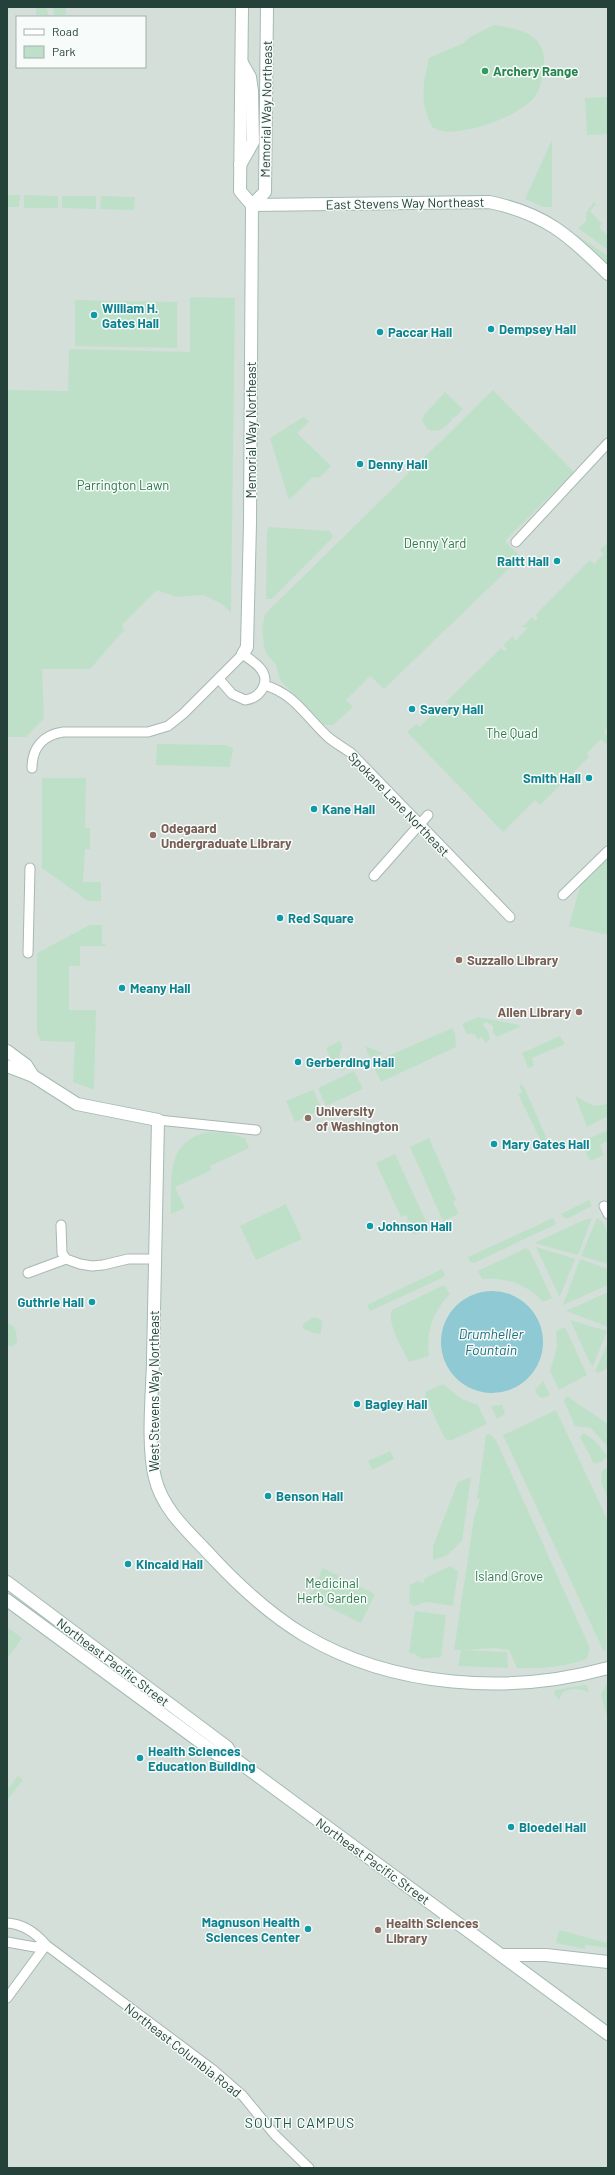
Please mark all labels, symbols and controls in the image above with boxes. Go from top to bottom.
legend [16,16,146,68]
text: Road [52,24,79,38]
street label: Memorial Way Northeast [257,40,275,178]
text: Park [52,44,76,58]
place label: Archery Range [493,63,578,79]
marker: Archery Range [480,66,490,76]
street label: East Stevens Way Northeast [326,194,484,212]
place label: William H. Gates Hall [102,300,159,331]
marker: William H. Gates Hall [89,310,99,320]
place label: Dempsey Hall [499,321,576,337]
place label: Paccar Hall [388,324,452,340]
marker: Dempsey Hall [486,324,496,334]
marker: Paccar Hall [375,327,385,337]
street label: Memorial Way Northeast [243,361,259,499]
place label: Denny Hall [368,456,428,472]
marker: Denny Hall [355,459,365,469]
park label: Parrington Lawn [77,477,169,493]
park label: Denny Yard [404,535,466,551]
place label: Raitt Hall [497,553,549,569]
marker: Raitt Hall [552,556,562,566]
place label: Savery Hall [420,701,483,717]
marker: Savery Hall [407,704,417,714]
park label: The Quad [486,725,538,741]
street label: Spokane Lane Northeast [345,749,453,859]
place label: Smith Hall [523,770,581,786]
marker: Smith Hall [584,773,594,783]
place label: Kane Hall [322,801,375,817]
marker: Kane Hall [309,804,319,814]
place label: Odegaard Undergraduate Library [161,820,292,851]
marker: Odegaard Undergraduate Library [148,830,158,840]
place label: Red Square [288,910,354,926]
marker: Red Square [275,913,285,923]
place label: Suzzallo Library [467,952,559,968]
marker: Suzzallo Library [454,955,464,965]
place label: Meany Hall [130,980,191,996]
marker: Meany Hall [117,983,127,993]
place label: Allen Library [498,1004,571,1020]
marker: Allen Library [574,1007,584,1017]
place label: Gerberding Hall [306,1054,394,1070]
marker: Gerberding Hall [293,1057,303,1067]
place label: University of Washington [316,1103,399,1134]
marker: University of Washington [303,1113,313,1123]
place label: Mary Gates Hall [502,1136,589,1152]
marker: Mary Gates Hall [489,1139,499,1149]
place label: Johnson Hall [378,1218,452,1234]
marker: Johnson Hall [365,1221,375,1231]
place label: Guthrie Hall [18,1294,84,1310]
marker: Guthrie Hall [87,1297,97,1307]
street label: West Stevens Way Northeast [146,1310,162,1472]
water label: Drumheller Fountain [459,1325,524,1358]
place label: Bagley Hall [365,1396,428,1412]
marker: Bagley Hall [352,1399,362,1409]
place label: Benson Hall [276,1488,343,1504]
marker: Benson Hall [263,1491,273,1501]
place label: Kincaid Hall [136,1556,203,1572]
marker: Kincaid Hall [123,1559,133,1569]
park label: Island Grove [475,1568,543,1584]
park label: Medicinal Herb Garden [297,1575,367,1606]
street label: Northeast Pacific Street [54,1614,172,1710]
place label: Health Sciences Education Building [148,1743,256,1774]
marker: Health Sciences Education Building [135,1753,145,1763]
street label: Northeast Pacific Street [313,1814,433,1908]
place label: Bloedel Hall [519,1819,586,1835]
marker: Bloedel Hall [506,1822,516,1832]
place label: Magnuson Health Sciences Center [202,1914,300,1945]
place label: Health Sciences Library [386,1915,479,1946]
marker: Magnuson Health Sciences Center [303,1924,313,1934]
marker: Health Sciences Library [373,1925,383,1935]
street label: Northeast Columbia Road [122,1999,244,2101]
district label: SOUTH CAMPUS [245,2114,355,2131]

